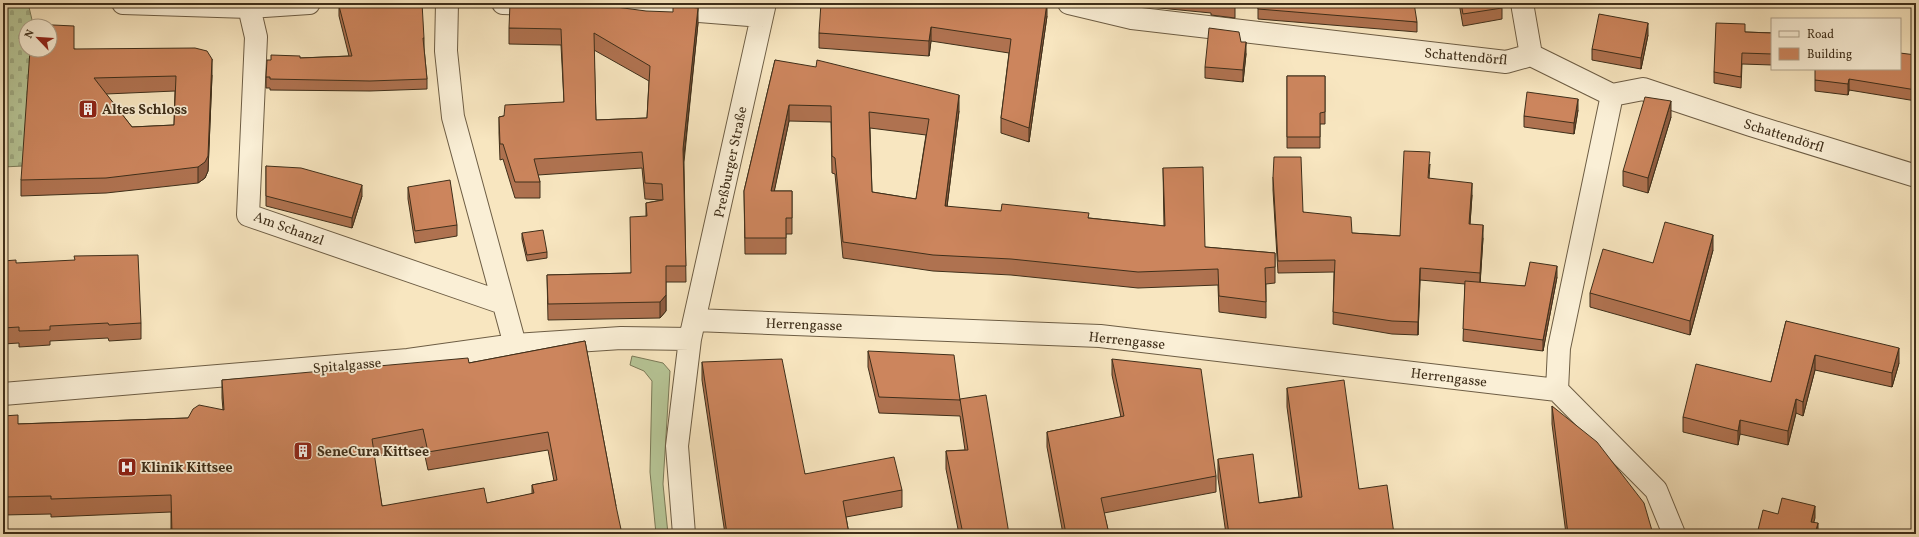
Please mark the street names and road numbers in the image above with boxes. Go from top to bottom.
street label: Schattendörfl [1424,44,1508,71]
street label: Preßburger Straße [710,105,753,220]
street label: Schattendörfl [1741,115,1826,158]
street label: Am Schanzl [251,208,326,251]
street label: Herrengasse [765,315,843,336]
street label: Herrengasse [1088,328,1166,355]
street label: Spitalgasse [312,354,383,379]
street label: Herrengasse [1410,364,1488,393]

